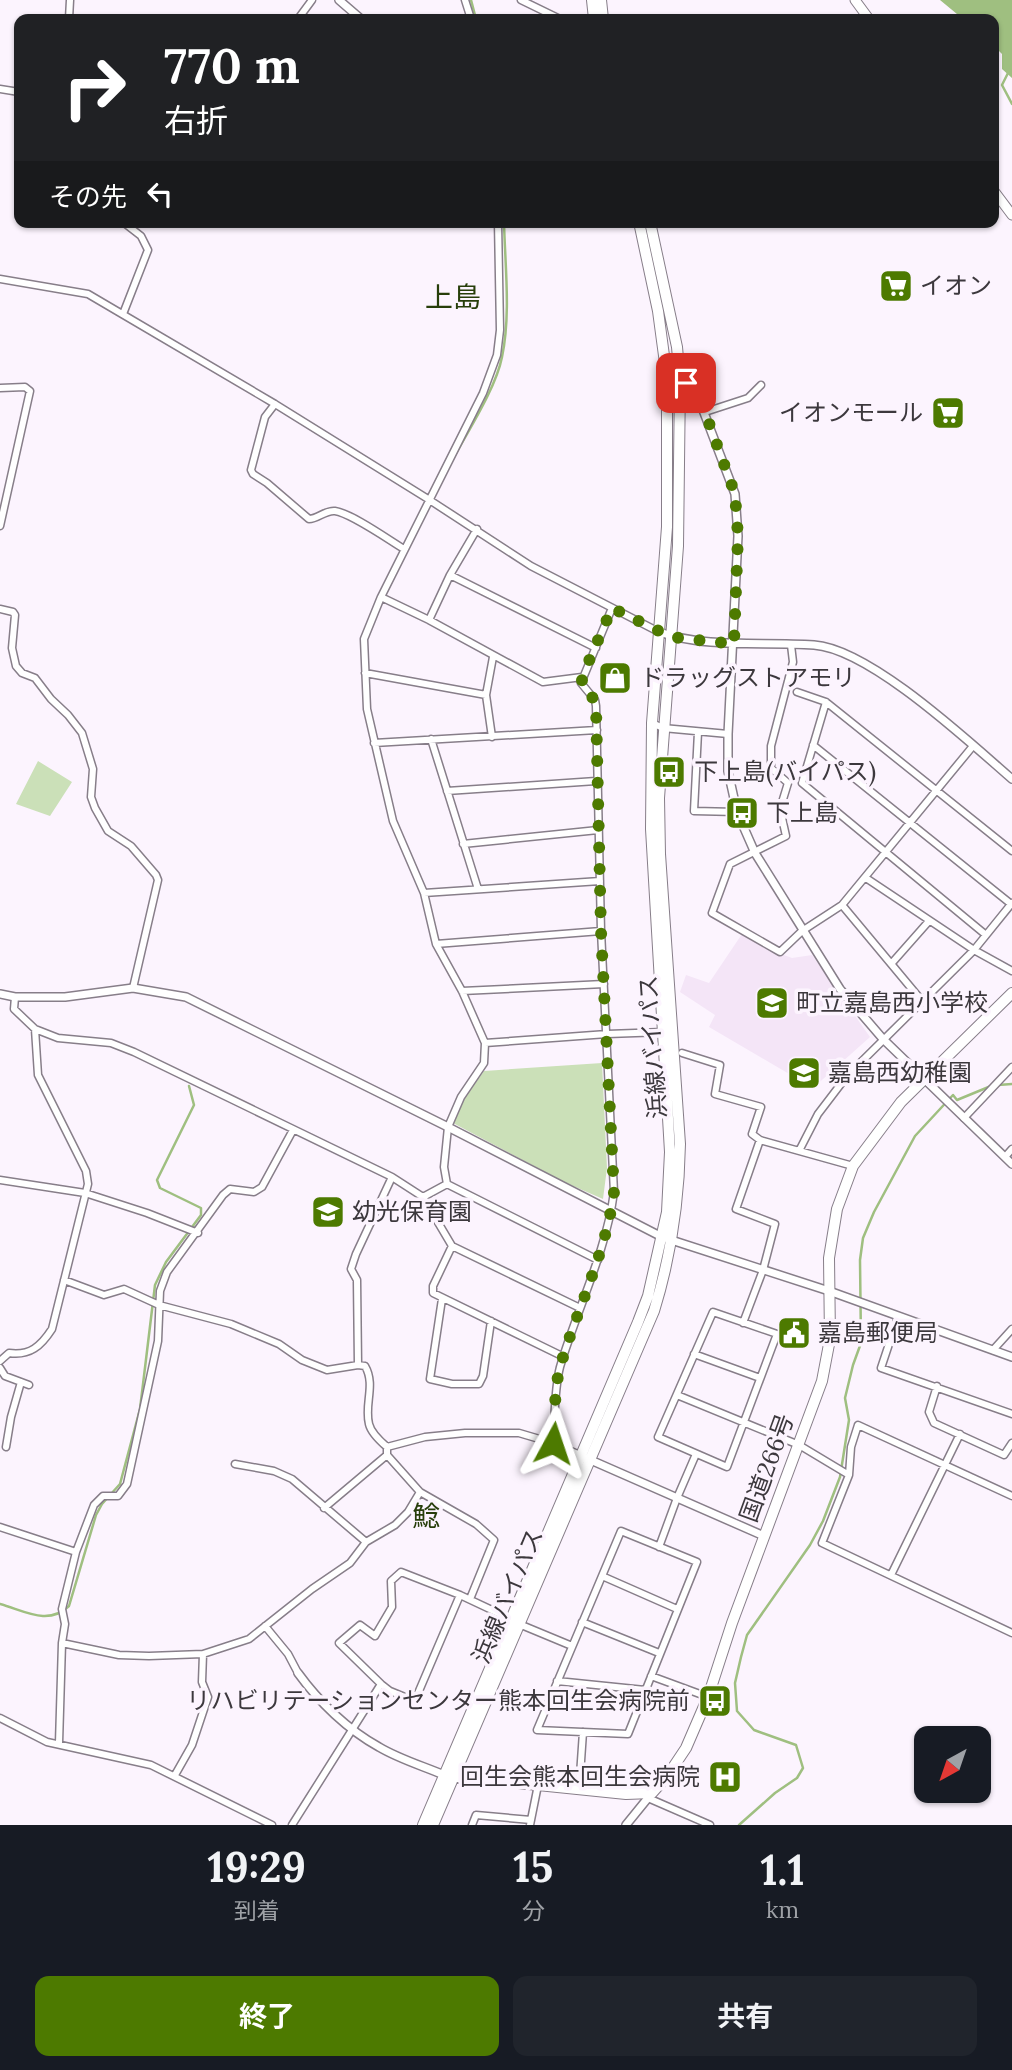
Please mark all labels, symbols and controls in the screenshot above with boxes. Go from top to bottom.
text: 770 m [164,34,300,96]
icon: right [49,42,140,133]
text: 右折 [164,100,228,141]
icon: left [141,175,179,213]
text: その先 [49,180,127,213]
supermarket icon: イオン [877,267,915,305]
place label: イオン [920,270,992,301]
district label: 上島 [425,279,481,315]
pin [656,353,716,413]
icon: arrive [667,364,705,402]
supermarket icon: イオンモール [929,394,967,432]
place label: イオンモール [779,397,923,428]
shop icon: ドラッグストアモリ [596,659,634,697]
place label: ドラッグストアモリ [640,662,856,693]
bus stop icon: 下上島(バイパス) [650,753,688,791]
place label: 下上島(バイパス) [694,756,876,787]
bus stop icon: 下上島 [723,794,761,832]
place label: 下上島 [766,797,838,828]
street label: 浜線バイパス [632,974,673,1120]
school or university icon: 町立嘉島西小学校 [753,984,791,1022]
place label: 町立嘉島西小学校 [796,987,988,1018]
school or university icon: 嘉島西幼稚園 [785,1054,823,1092]
place label: 嘉島西幼稚園 [828,1057,972,1088]
school or university icon: 幼光保育園 [309,1193,347,1231]
place label: 幼光保育園 [352,1196,472,1227]
public building icon: 嘉島郵便局 [775,1314,813,1352]
place label: 嘉島郵便局 [818,1317,938,1348]
position arrow [516,1406,590,1480]
street label: 国道266号 [733,1410,800,1526]
district label: 鯰 [412,1498,440,1534]
street label: 浜線バイパス [465,1524,550,1668]
bus stop icon: リハビリテーションセンター熊本回生会病院前 [696,1682,734,1720]
place label: リハビリテーションセンター熊本回生会病院前 [186,1685,690,1716]
north arrow [914,1726,990,1802]
map controls [914,1726,991,1803]
hospital icon: 回生会熊本回生会病院 [706,1758,744,1796]
place label: 回生会熊本回生会病院 [460,1761,700,1792]
text: 19:29 [208,1840,306,1894]
text: 15 [513,1840,553,1894]
text: 1.1 [761,1843,804,1897]
text: km [766,1895,799,1924]
text: 到着 [234,1896,280,1925]
text: 分 [522,1896,545,1925]
button: 終了 [35,1976,499,2056]
button: 共有 [513,1976,977,2056]

